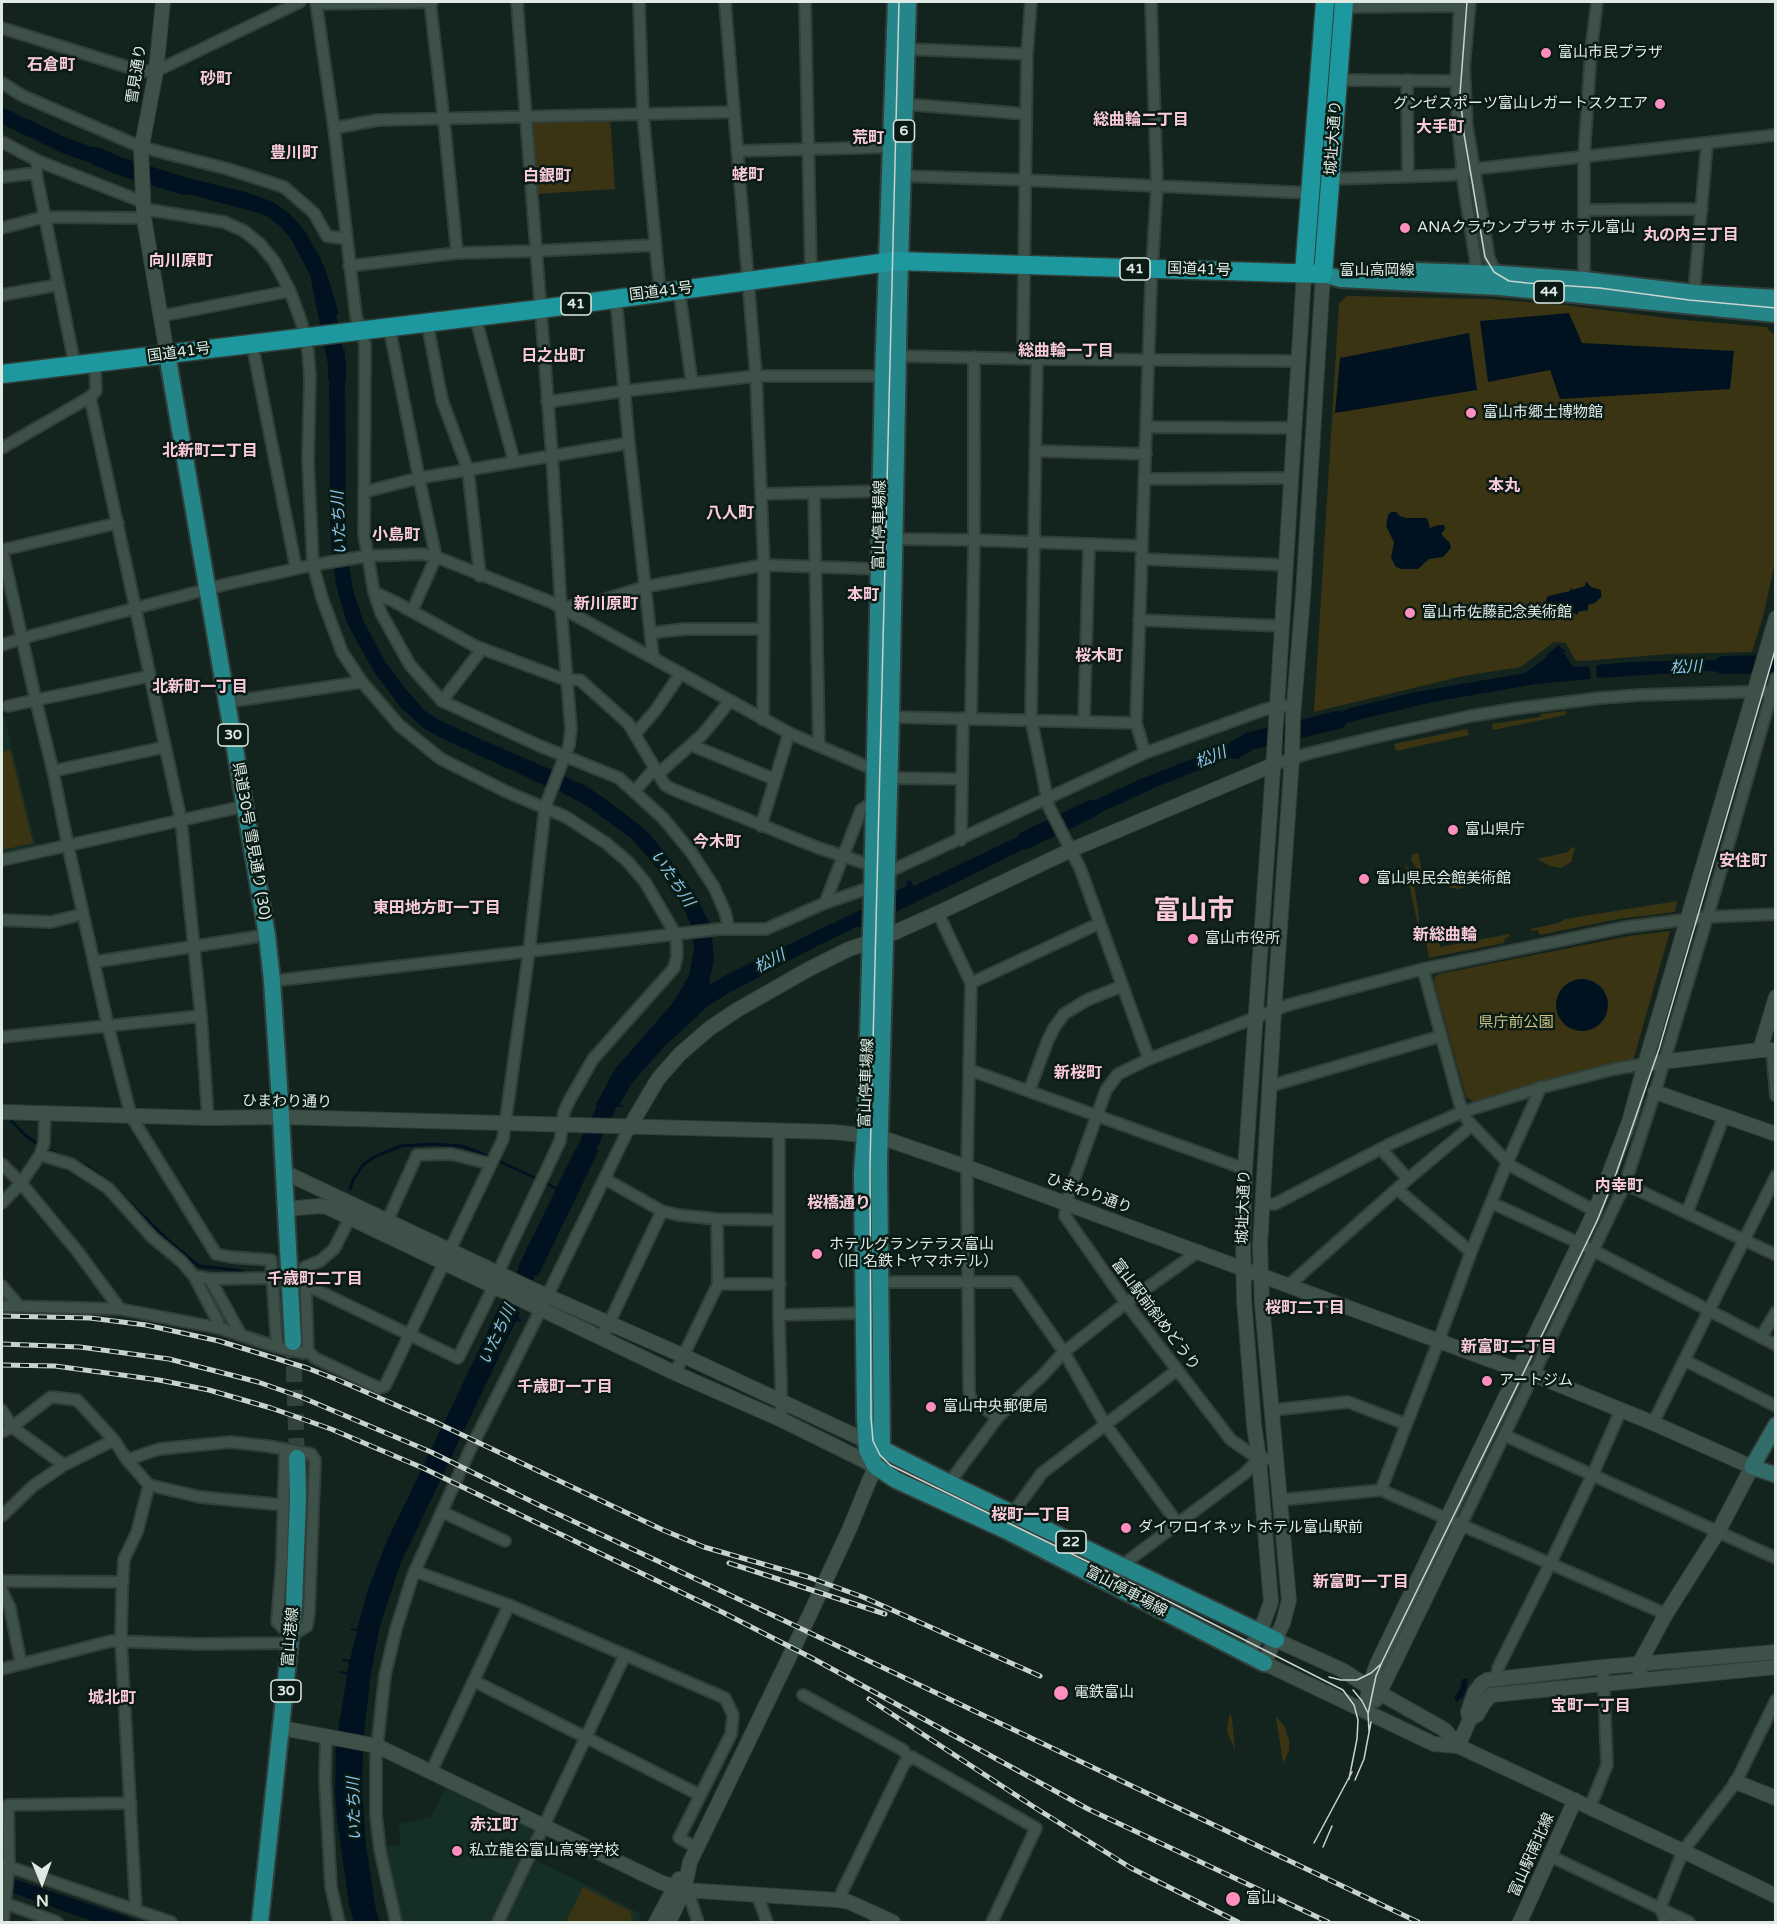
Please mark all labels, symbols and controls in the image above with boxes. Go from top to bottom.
street label: 雪見通り [123,43,151,105]
place label: 富山市民プラザ [1558,44,1663,62]
marker: 富山市民プラザ [1539,46,1553,60]
district label: 石倉町 [27,56,75,76]
district label: 砂町 [200,70,232,90]
place label: グンゼスポーツ富山レガートスクエア [1393,95,1648,113]
marker: グンゼスポーツ富山レガートスクエア [1653,97,1667,111]
street label: 城址大通り [1322,100,1346,176]
district label: 総曲輪二丁目 [1093,111,1189,131]
district label: 大手町 [1416,118,1464,138]
road number: 6 [894,120,914,142]
district label: 荒町 [852,129,884,149]
district label: 豊川町 [270,144,318,164]
district label: 蛯町 [732,166,764,186]
district label: 白銀町 [523,167,571,187]
place label: ANAクラウンプラザ ホテル富山 [1417,219,1635,237]
marker: ANAクラウンプラザ ホテル富山 [1398,221,1412,235]
district label: 丸の内三丁目 [1643,226,1739,246]
district label: 向川原町 [149,252,213,272]
road number: 41 [1120,258,1150,280]
street label: 国道41号 [1167,260,1231,280]
street label: 富山高岡線 [1340,262,1414,280]
street label: 国道41号 [628,279,694,305]
road number: 44 [1534,281,1564,303]
road number: 41 [561,293,591,315]
street label: 国道41号 [146,340,212,366]
district label: 総曲輪一丁目 [1018,342,1114,362]
district label: 日之出町 [521,347,585,367]
place label: 富山市郷土博物館 [1483,404,1603,422]
marker: 富山市郷土博物館 [1464,406,1478,420]
district label: 北新町二丁目 [162,442,258,462]
district label: 本丸 [1488,477,1520,497]
street label: 富山停車場線 [870,480,890,570]
water label: いたち川 [329,491,351,555]
district label: 八人町 [706,504,754,524]
district label: 小島町 [372,526,420,546]
district label: 本町 [847,586,879,606]
district label: 新川原町 [574,595,638,615]
place label: 富山市佐藤記念美術館 [1422,604,1572,622]
marker: 富山市佐藤記念美術館 [1403,606,1417,620]
district label: 桜木町 [1075,647,1123,667]
water label: 松川 [1670,658,1702,678]
district label: 北新町一丁目 [152,678,248,698]
road number: 30 [218,724,248,746]
water label: 松川 [1193,743,1229,773]
street label: 県道30号 雪見通り (30) [228,761,274,921]
place label: 富山県庁 [1465,821,1525,839]
marker: 富山県庁 [1446,823,1460,837]
district label: 今木町 [693,833,741,853]
water label: いたち川 [646,847,698,911]
district label: 安住町 [1719,852,1767,872]
place label: 富山県民会館美術館 [1376,870,1511,888]
marker: 富山県民会館美術館 [1357,872,1371,886]
district label: 富山市 [1154,896,1234,928]
district label: 東田地方町一丁目 [373,899,501,919]
district label: 新総曲輪 [1413,926,1477,946]
place label: 富山市役所 [1205,930,1280,948]
marker: 富山市役所 [1186,932,1200,946]
water label: 松川 [751,946,789,978]
park label: 県庁前公園 [1479,1014,1553,1032]
street label: 富山停車場線 [856,1038,878,1128]
district label: 新桜町 [1054,1064,1102,1084]
street label: ひまわり通り [242,1092,332,1112]
street label: 城址大通り [1234,1169,1254,1245]
street label: ひまわり通り [1044,1170,1134,1218]
district label: 内幸町 [1595,1177,1643,1197]
district label: 桜橋通り [807,1194,871,1214]
place label: ホテルグランテラス富山 （旧 名鉄トヤマホテル） [829,1236,998,1271]
marker: ホテルグランテラス富山 （旧 名鉄トヤマホテル） [810,1247,824,1261]
street label: 富山駅前斜めどうり [1107,1256,1203,1374]
district label: 千歳町二丁目 [267,1270,363,1290]
district label: 桜町二丁目 [1265,1299,1345,1319]
water label: いたち川 [476,1302,520,1368]
district label: 新富町二丁目 [1461,1338,1557,1358]
place label: アートジム [1499,1372,1573,1390]
marker: アートジム [1480,1374,1494,1388]
district label: 千歳町一丁目 [517,1378,613,1398]
place label: 富山中央郵便局 [943,1398,1048,1416]
marker: 富山中央郵便局 [924,1400,938,1414]
district label: 桜町一丁目 [991,1506,1071,1526]
place label: ダイワロイネットホテル富山駅前 [1138,1519,1363,1537]
marker: ダイワロイネットホテル富山駅前 [1119,1521,1133,1535]
road number: 22 [1056,1531,1086,1553]
street label: 富山停車場線 [1082,1563,1170,1621]
district label: 新富町一丁目 [1313,1573,1409,1593]
street label: 富山港線 [279,1606,303,1668]
road number: 30 [271,1680,301,1702]
marker: 電鉄富山 [1052,1684,1070,1702]
place label: 電鉄富山 [1074,1684,1134,1702]
district label: 城北町 [88,1689,136,1709]
district label: 宝町一丁目 [1551,1697,1631,1717]
water label: いたち川 [344,1777,366,1841]
street label: 富山駅南北線 [1505,1810,1559,1900]
district label: 赤江町 [470,1816,518,1836]
place label: 私立龍谷富山高等学校 [469,1842,619,1860]
marker: 私立龍谷富山高等学校 [450,1844,464,1858]
north arrow [12,1852,72,1912]
text: N [36,1890,49,1910]
marker: 富山 [1224,1890,1242,1908]
place label: 富山 [1246,1890,1276,1908]

